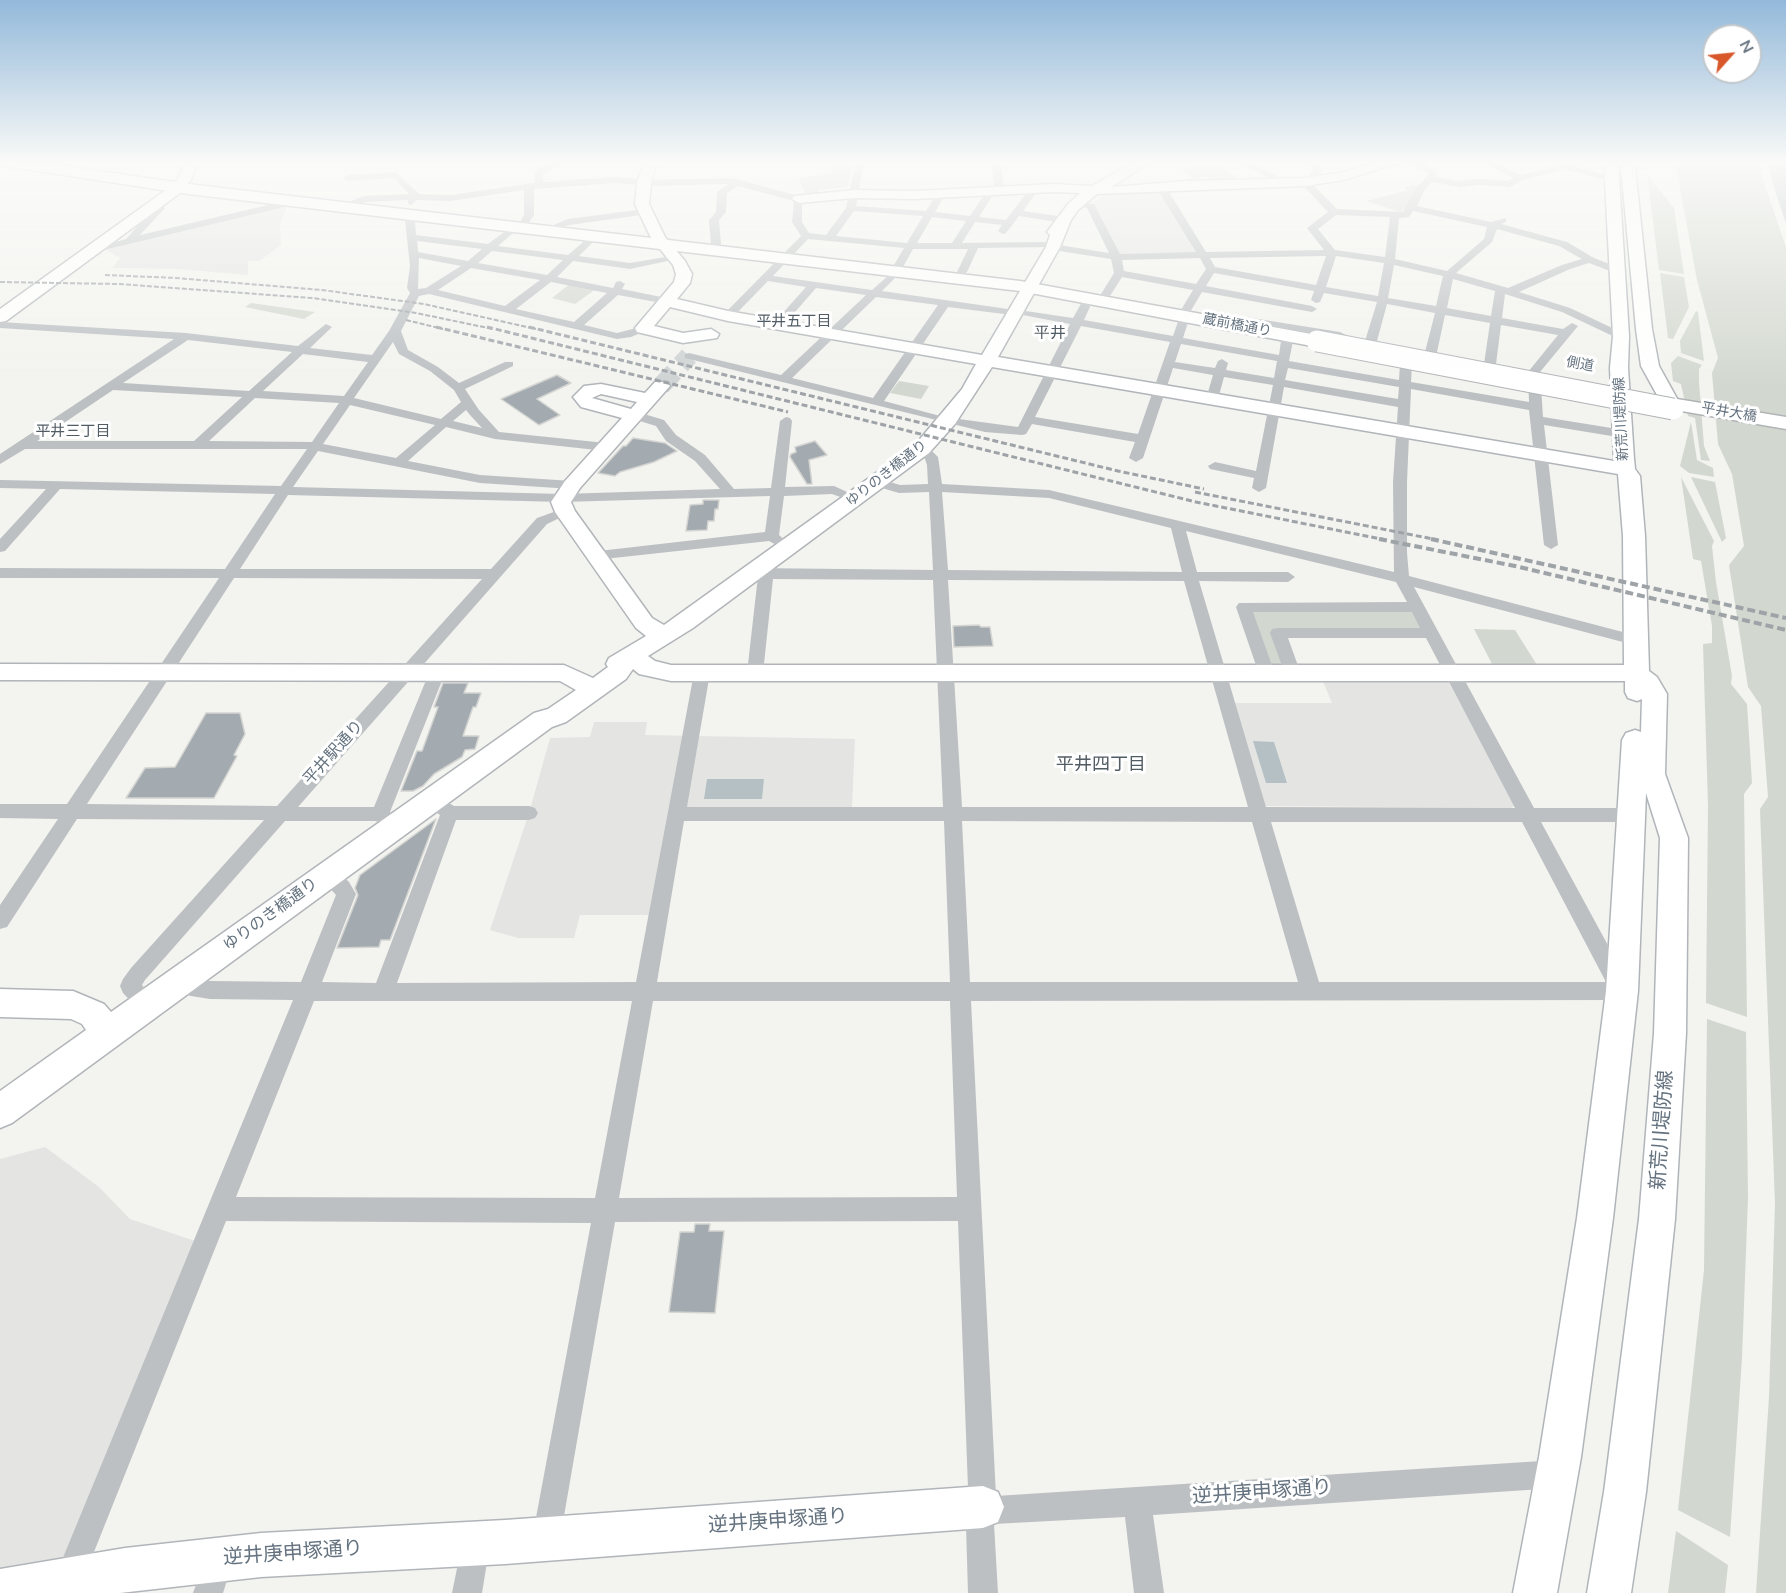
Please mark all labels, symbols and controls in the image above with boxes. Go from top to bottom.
north arrow [1702,24,1762,84]
text: N [1734,36,1759,57]
street label: 蔵前橋通り [1201,311,1273,341]
district label: 平井五丁目 [757,313,831,331]
district label: 平井 [1034,324,1066,344]
street label: 側道 [1565,354,1595,376]
street label: 新荒川堤防線 [1611,377,1633,461]
street label: 平井大橋 [1700,400,1758,426]
district label: 平井三丁目 [36,423,110,441]
street label: ゆりのき橋通り [843,437,931,511]
street label: 平井駅通り [300,717,368,789]
district label: 平井四丁目 [1056,755,1146,777]
street label: ゆりのき橋通り [220,874,322,956]
street label: 新荒川堤防線 [1647,1069,1679,1191]
street label: 逆井庚申塚通り [1191,1476,1333,1510]
street label: 逆井庚申塚通り [707,1505,849,1539]
street label: 逆井庚申塚通り [222,1537,364,1571]

